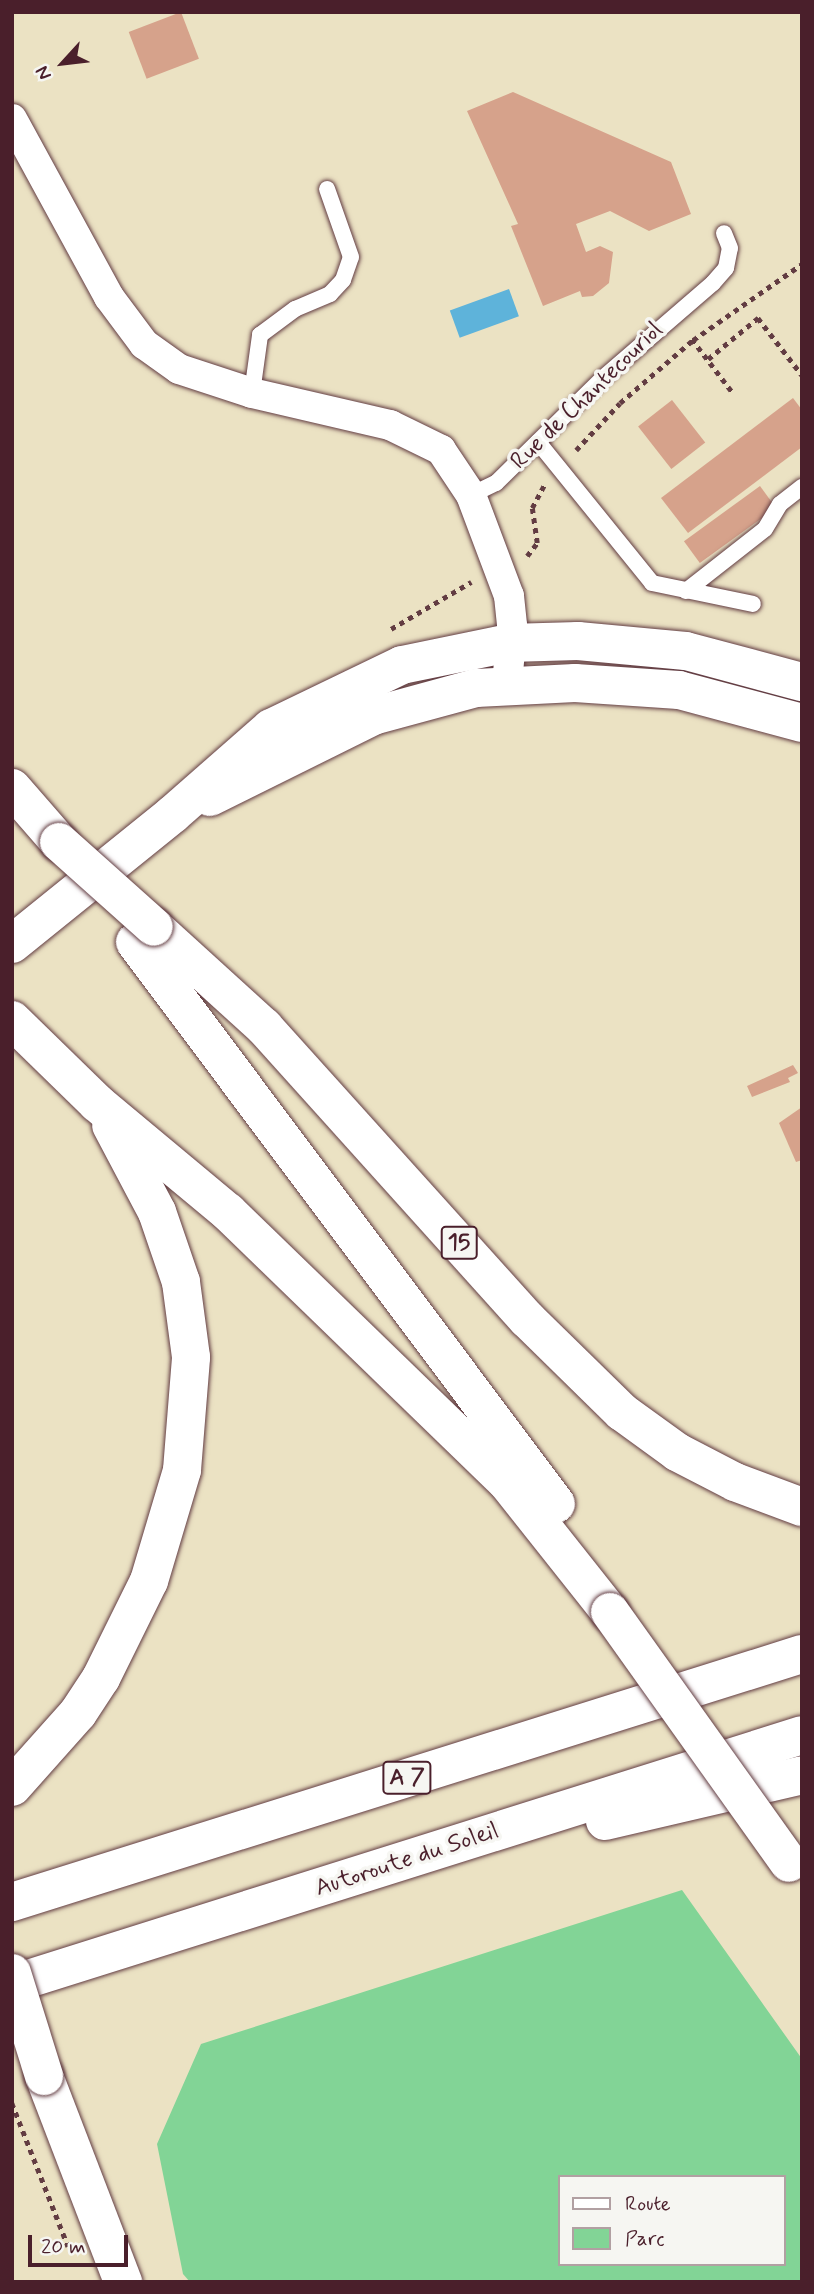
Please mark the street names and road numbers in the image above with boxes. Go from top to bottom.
street label: Rue de Chantecouriol [498,309,676,483]
road number: 15 [440,1224,478,1262]
road number: A 7 [381,1758,433,1798]
street label: Autoroute du Soleil [313,1817,501,1903]

